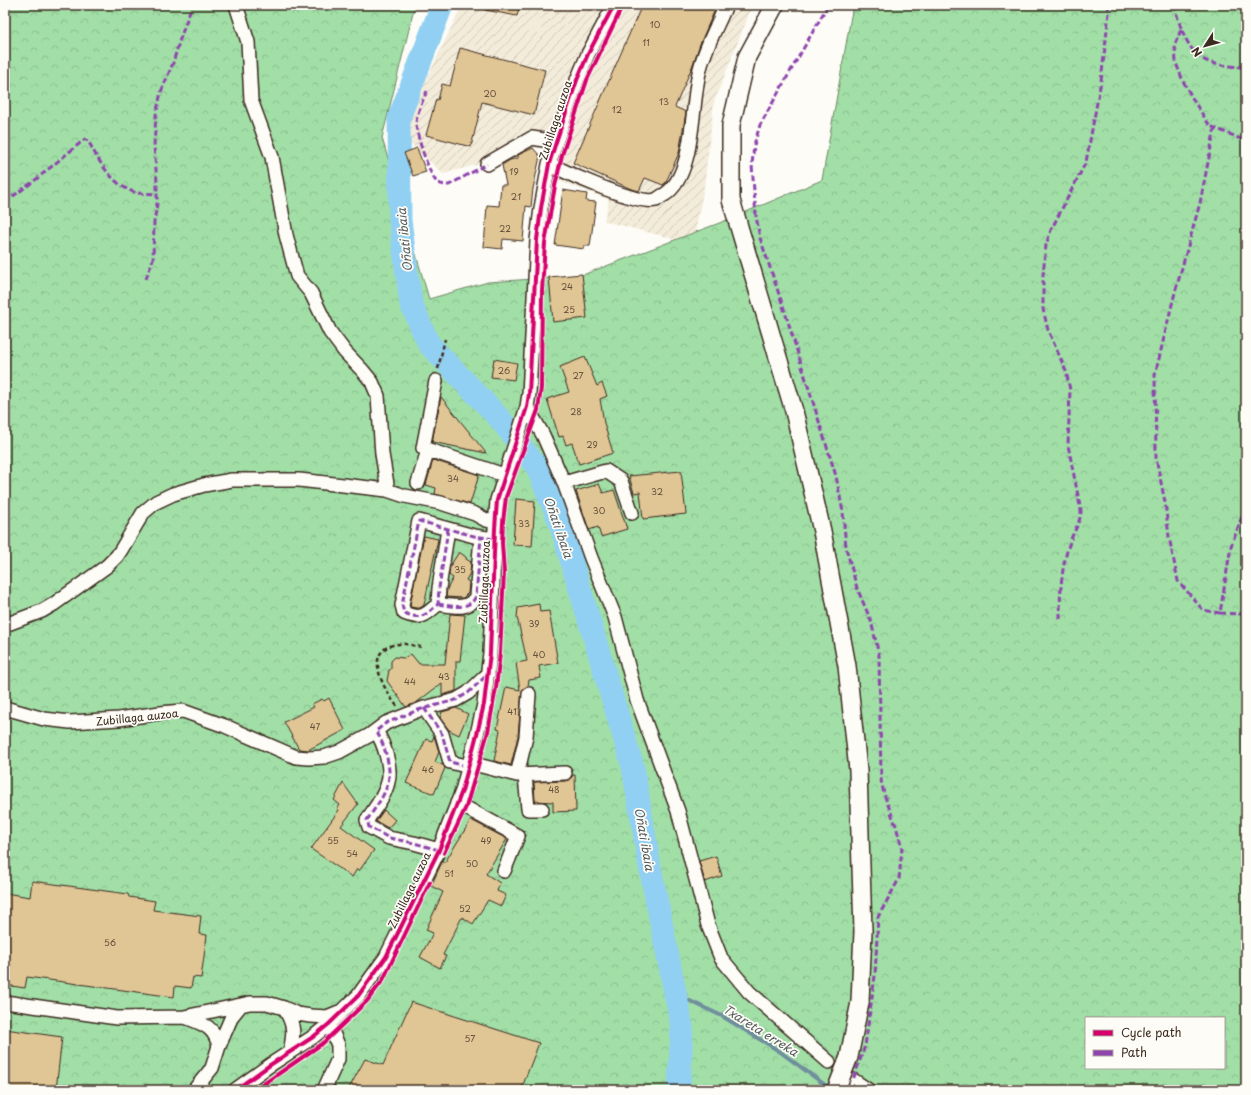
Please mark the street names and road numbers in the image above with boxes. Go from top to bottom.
street label: Zubillaga auzoa [534,78,576,162]
street label: Zubillaga auzoa [474,540,494,624]
street label: Zubillaga auzoa [95,704,179,730]
street label: Zubillaga auzoa [383,849,435,931]

